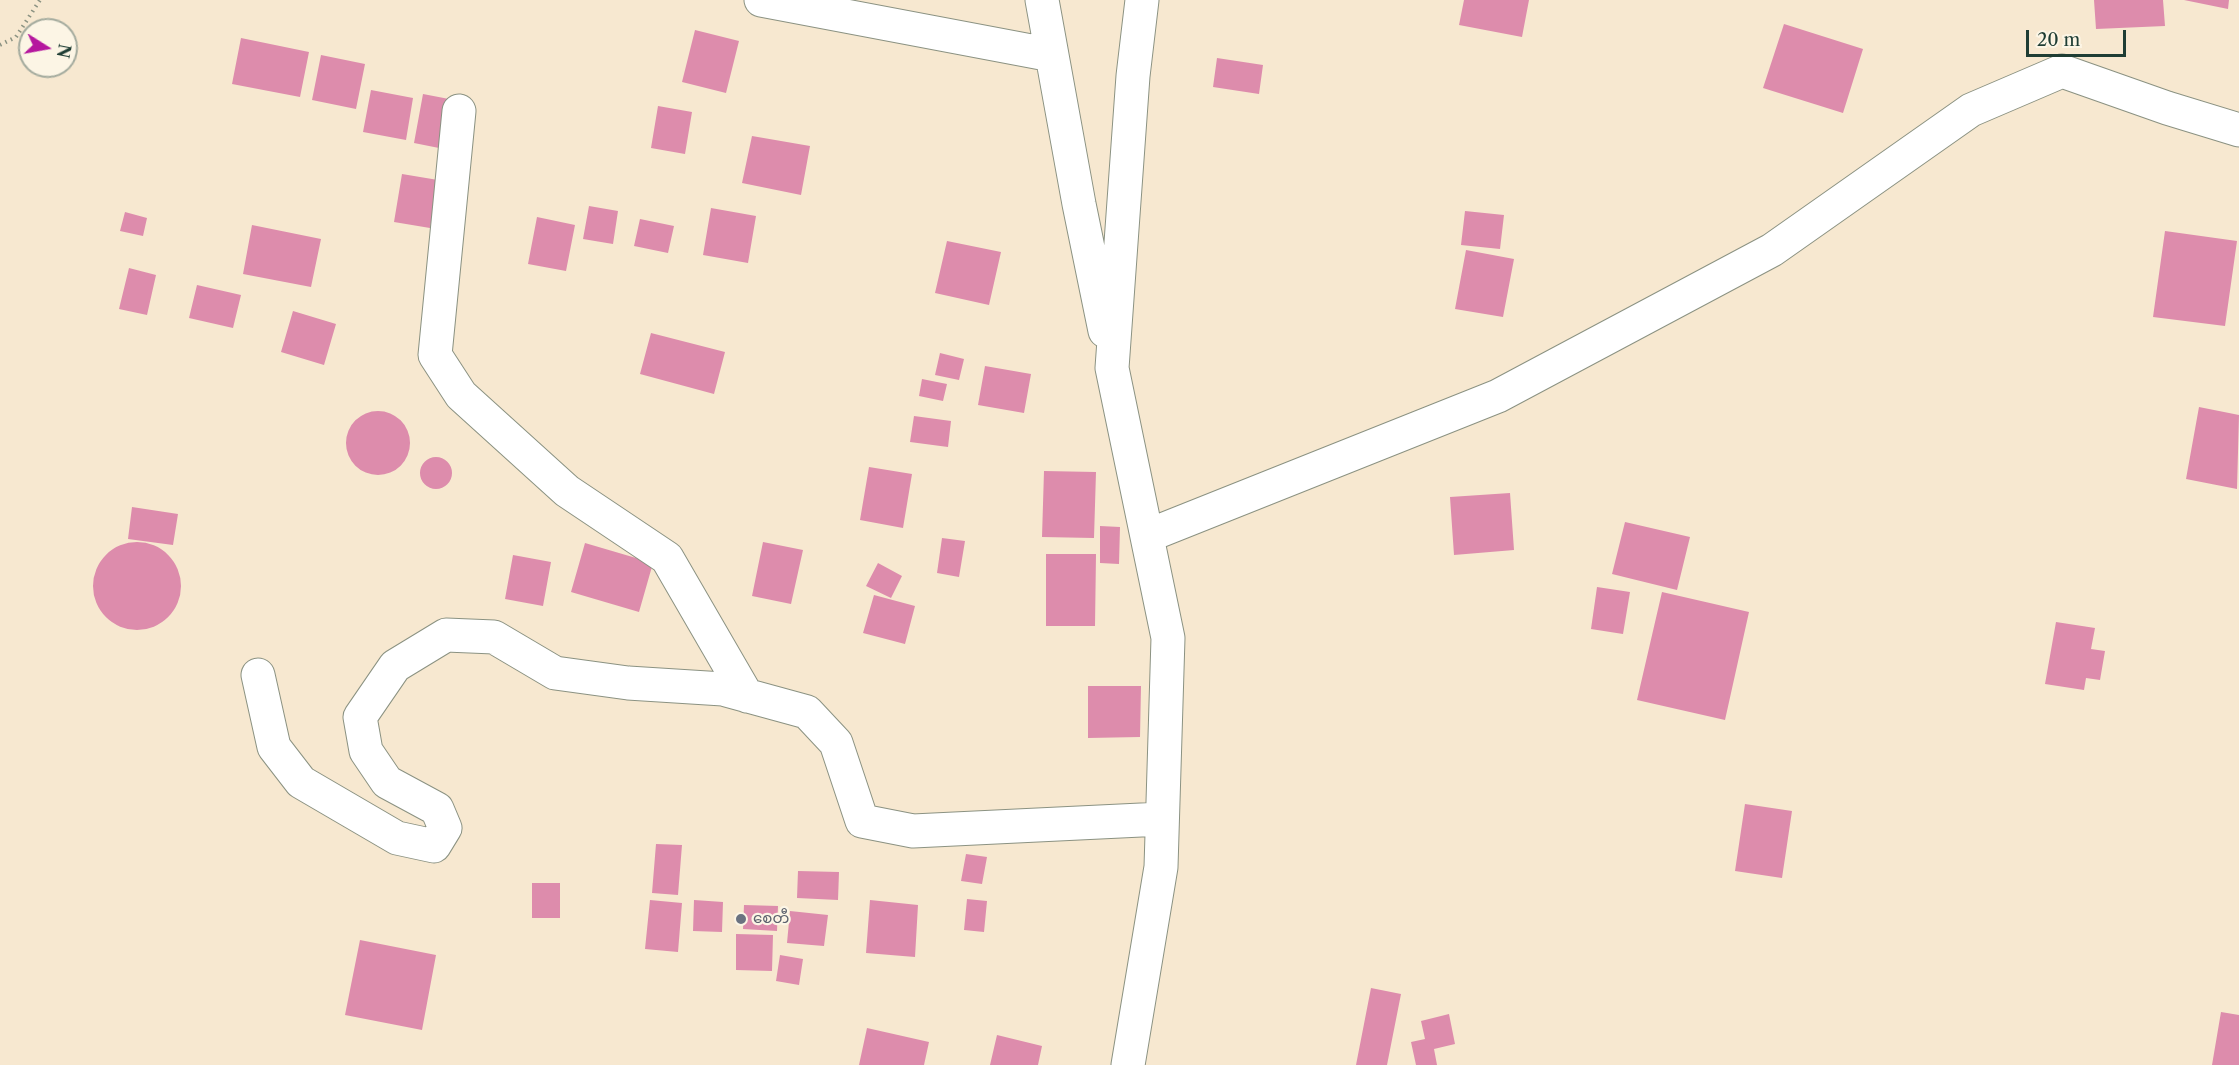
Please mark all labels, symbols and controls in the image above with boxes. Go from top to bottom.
north arrow [18,18,78,78]
scale bar [2029,18,2130,56]
text: 20 m [2037,29,2080,51]
text: N [53,42,75,60]
place label: စေတီ [753,910,789,928]
marker: စေတီ [734,912,748,926]

